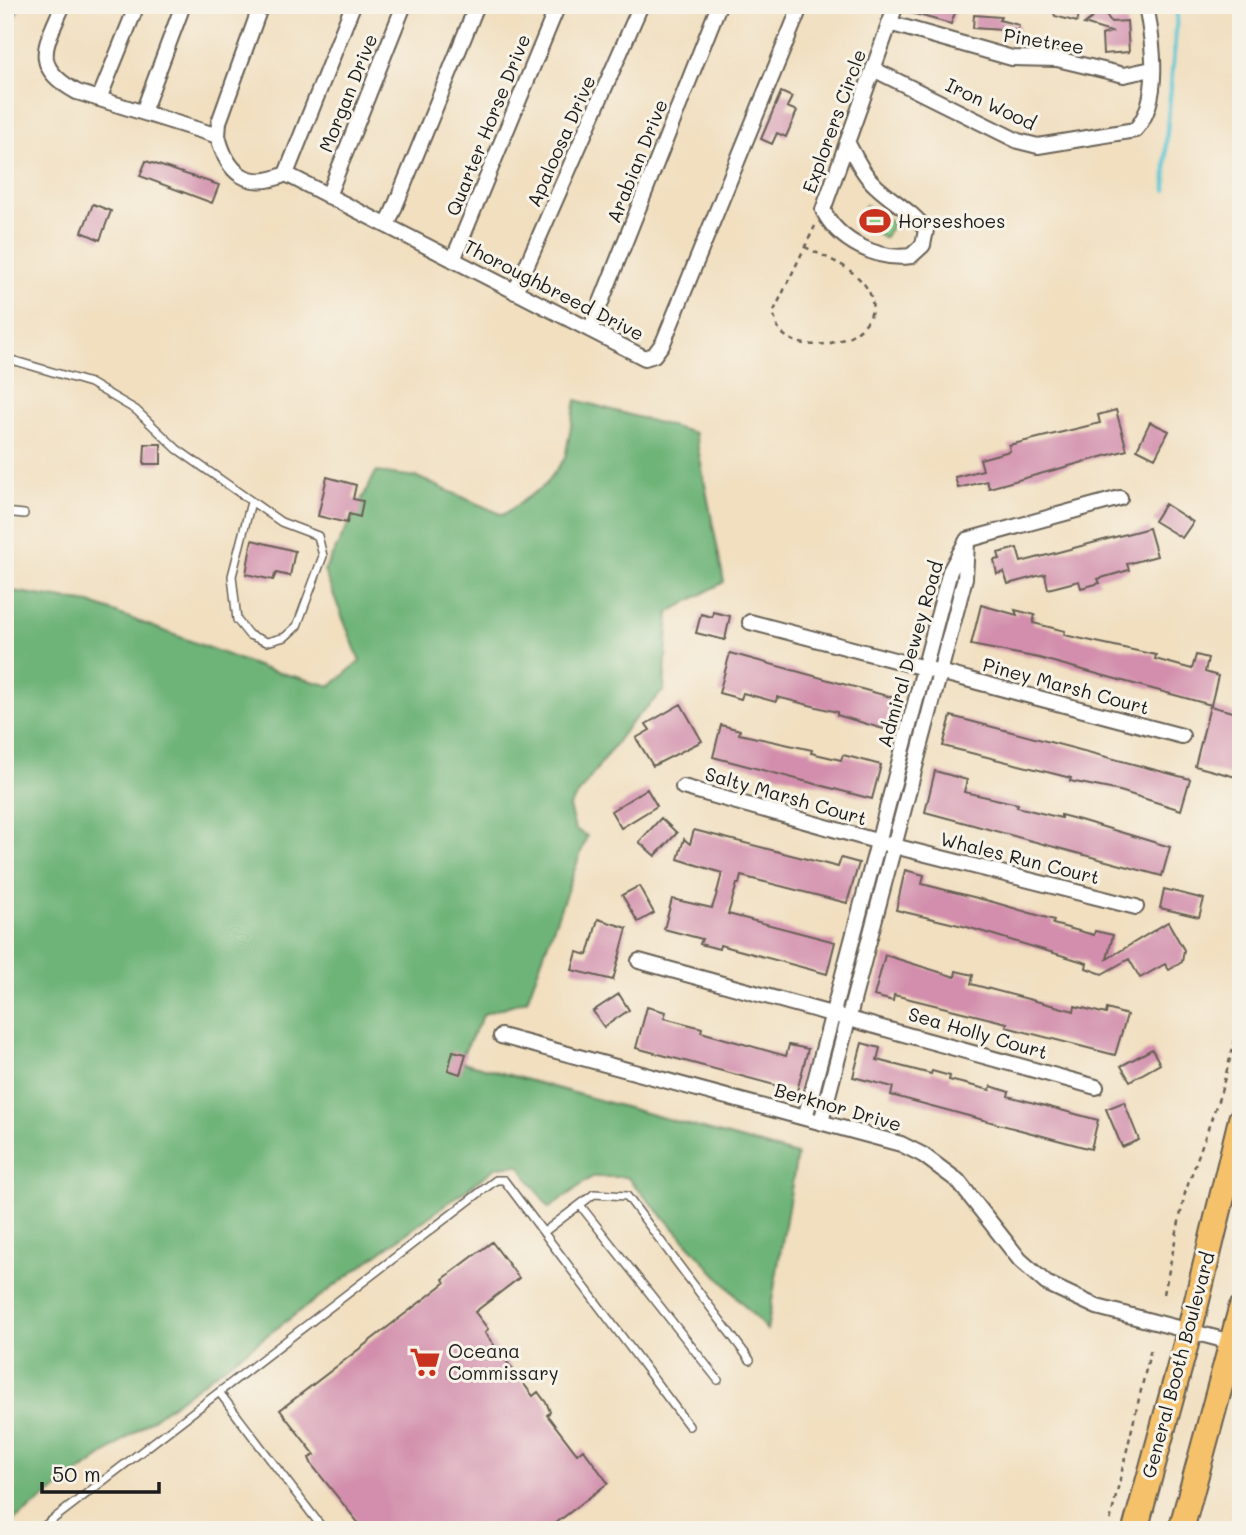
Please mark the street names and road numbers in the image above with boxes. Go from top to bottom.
street label: Pinetree [1002,22,1086,59]
street label: Morgan Drive [312,30,383,156]
street label: Quarter Horse Drive [440,30,535,219]
street label: Explorers Circle [796,46,871,196]
street label: Apaloosa Drive [520,71,601,210]
street label: Iron Wood [942,72,1040,135]
street label: Arabian Drive [600,95,673,226]
street label: Thoroughbreed Drive [460,233,649,346]
street label: Admiral Dewey Road [871,558,948,750]
street label: Piney Marsh Court [980,651,1152,720]
street label: Salty Marsh Court [702,760,870,831]
street label: Whales Run Court [938,826,1102,889]
street label: Sea Holly Court [906,1001,1051,1064]
street label: Berknor Drive [772,1076,904,1137]
street label: General Booth Boulevard [1135,1249,1220,1481]

